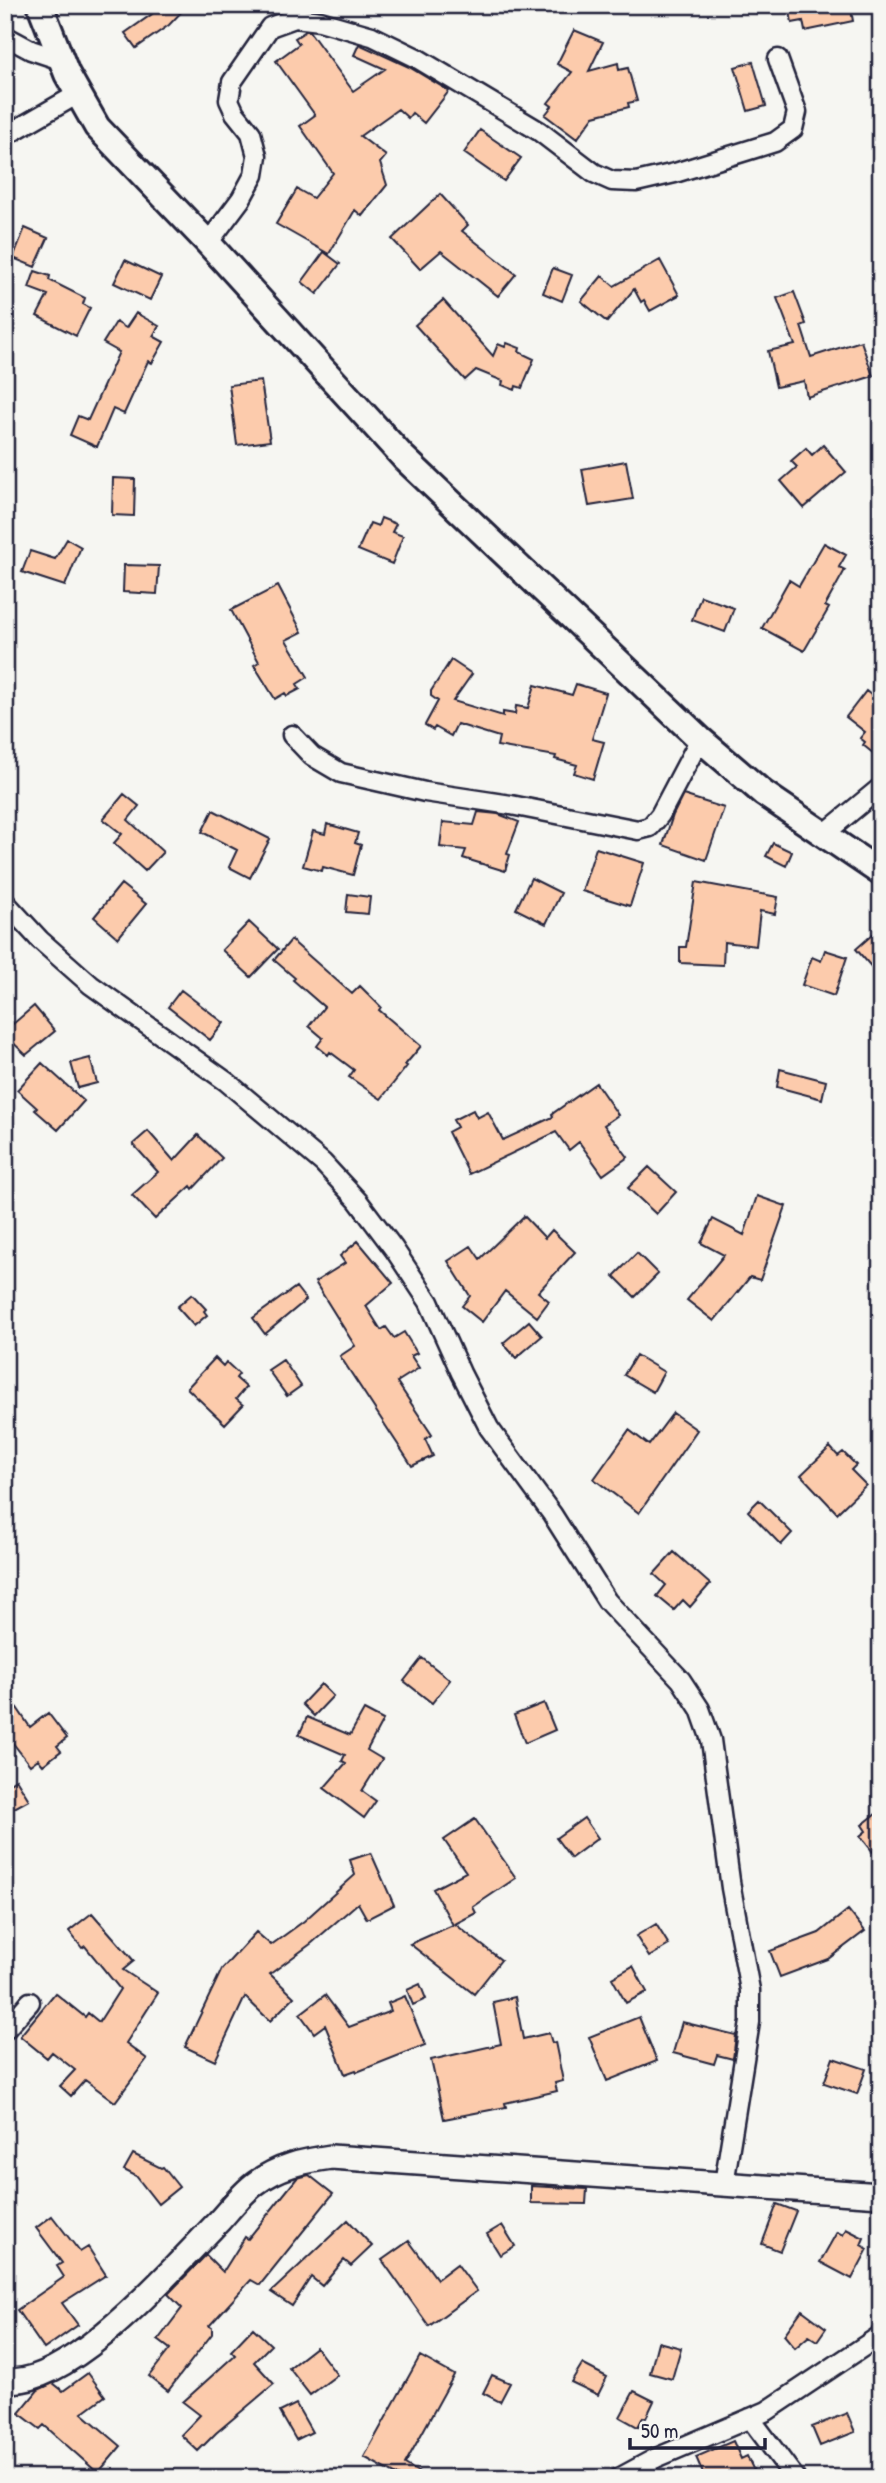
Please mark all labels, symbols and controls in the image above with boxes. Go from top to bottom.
scale bar [630,2406,765,2450]
text: 50 m [641,2416,678,2445]

